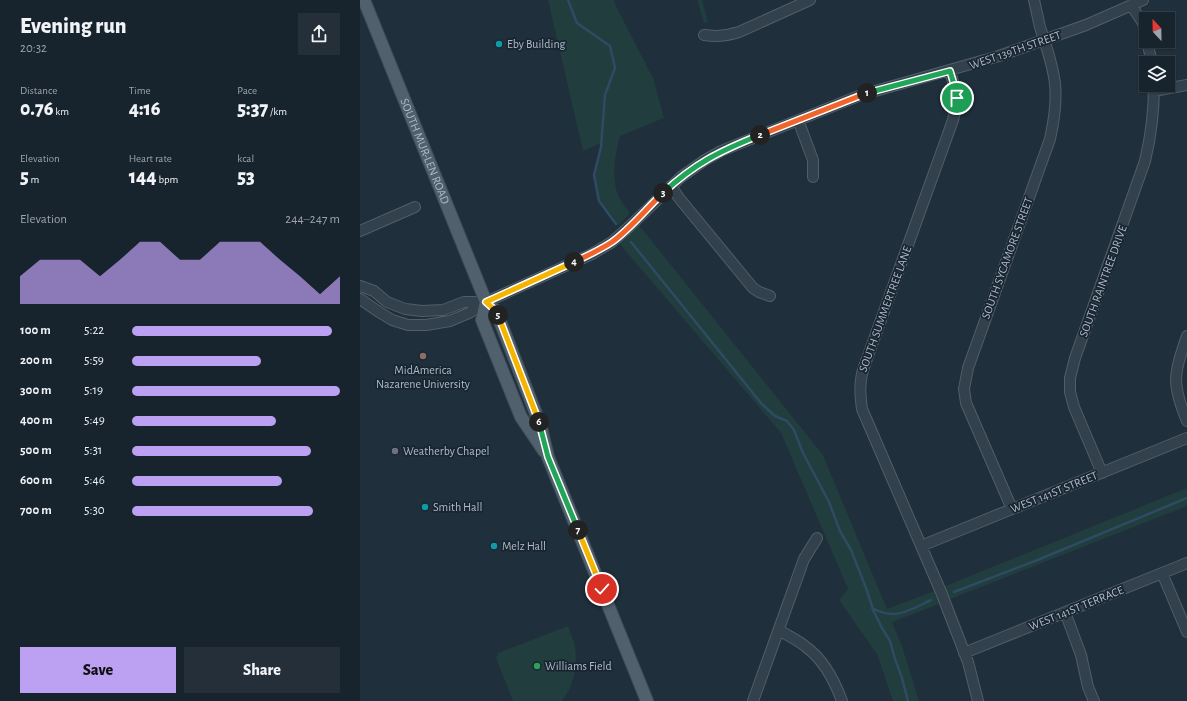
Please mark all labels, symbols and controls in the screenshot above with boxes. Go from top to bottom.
north arrow [1139,12,1175,48]
map controls [1139,12,1175,92]
button: share [298,13,340,55]
text: Evening run [20,15,127,37]
street label: WEST 139TH STREET [968,29,1062,71]
place label: Eby Building [507,38,566,51]
marker: Eby Building [494,39,504,49]
text: 20:32 [20,42,47,55]
button: layers [1139,56,1175,92]
pin [940,81,974,115]
pin: 1 [857,83,877,103]
text: Distance [20,85,57,96]
text: Time [129,85,151,96]
text: Pace [237,85,257,96]
text: 1 [865,87,869,98]
icon: arrive [946,87,968,109]
street label: SOUTH MUR-LEN ROAD [398,97,452,206]
text: 0.76 [20,99,54,119]
text: 4:16 [129,99,161,119]
text: 5:37 [237,99,268,119]
text: km [54,106,69,117]
text: /km [268,106,287,117]
pin: 2 [750,125,770,145]
text: 2 [757,129,763,140]
text: Elevation [20,153,60,164]
text: Heart rate [129,153,172,164]
text: kcal [237,153,254,164]
text: 5 [20,167,29,187]
text: 144 [129,167,157,187]
text: 53 [237,167,255,187]
text: m [29,174,39,185]
text: bpm [157,174,178,185]
pin: 3 [653,183,673,203]
text: 3 [661,187,665,198]
street label: SOUTH SYCAMORE STREET [979,195,1035,320]
text: Elevation [20,213,67,226]
text: 244–247 m [285,213,340,226]
street label: SOUTH RAINTREE DRIVE [1077,223,1129,338]
street label: SOUTH SUMMERTREE LANE [857,244,913,374]
pin: 4 [564,252,584,272]
text: 4 [571,256,577,267]
pin: 5 [488,305,508,325]
text: 5 [496,309,500,320]
text: 100 m [20,324,51,337]
text: 5:22 [84,324,104,337]
marker: MidAmerica Nazarene University [418,351,428,361]
text: 200 m [20,354,52,367]
text: 5:59 [84,354,104,367]
place label: MidAmerica Nazarene University [376,364,470,391]
text: 300 m [20,384,52,397]
text: 5:19 [84,384,103,397]
pin: 6 [529,412,549,432]
text: 400 m [20,414,53,427]
text: 5:49 [84,414,105,427]
text: 6 [536,416,542,427]
text: 500 m [20,444,52,457]
text: 5:31 [84,444,102,457]
place label: Weatherby Chapel [403,445,490,458]
marker: Weatherby Chapel [390,446,400,456]
street label: WEST 141ST STREET [1009,469,1099,515]
text: 600 m [20,474,52,487]
text: 5:46 [84,474,105,487]
place label: Smith Hall [433,501,483,513]
marker: Smith Hall [420,502,430,512]
text: 700 m [20,504,52,517]
text: 5:30 [84,504,105,517]
pin: 7 [568,520,588,540]
text: 7 [576,524,580,535]
place label: Melz Hall [502,540,546,552]
marker: Melz Hall [489,541,499,551]
pin [585,572,619,606]
icon: check [591,578,613,600]
street label: WEST 141ST TERRACE [1027,583,1125,632]
button: Save [20,647,176,693]
button: Share [184,647,340,693]
place label: Williams Field [545,660,612,672]
marker: Williams Field [532,661,542,671]

